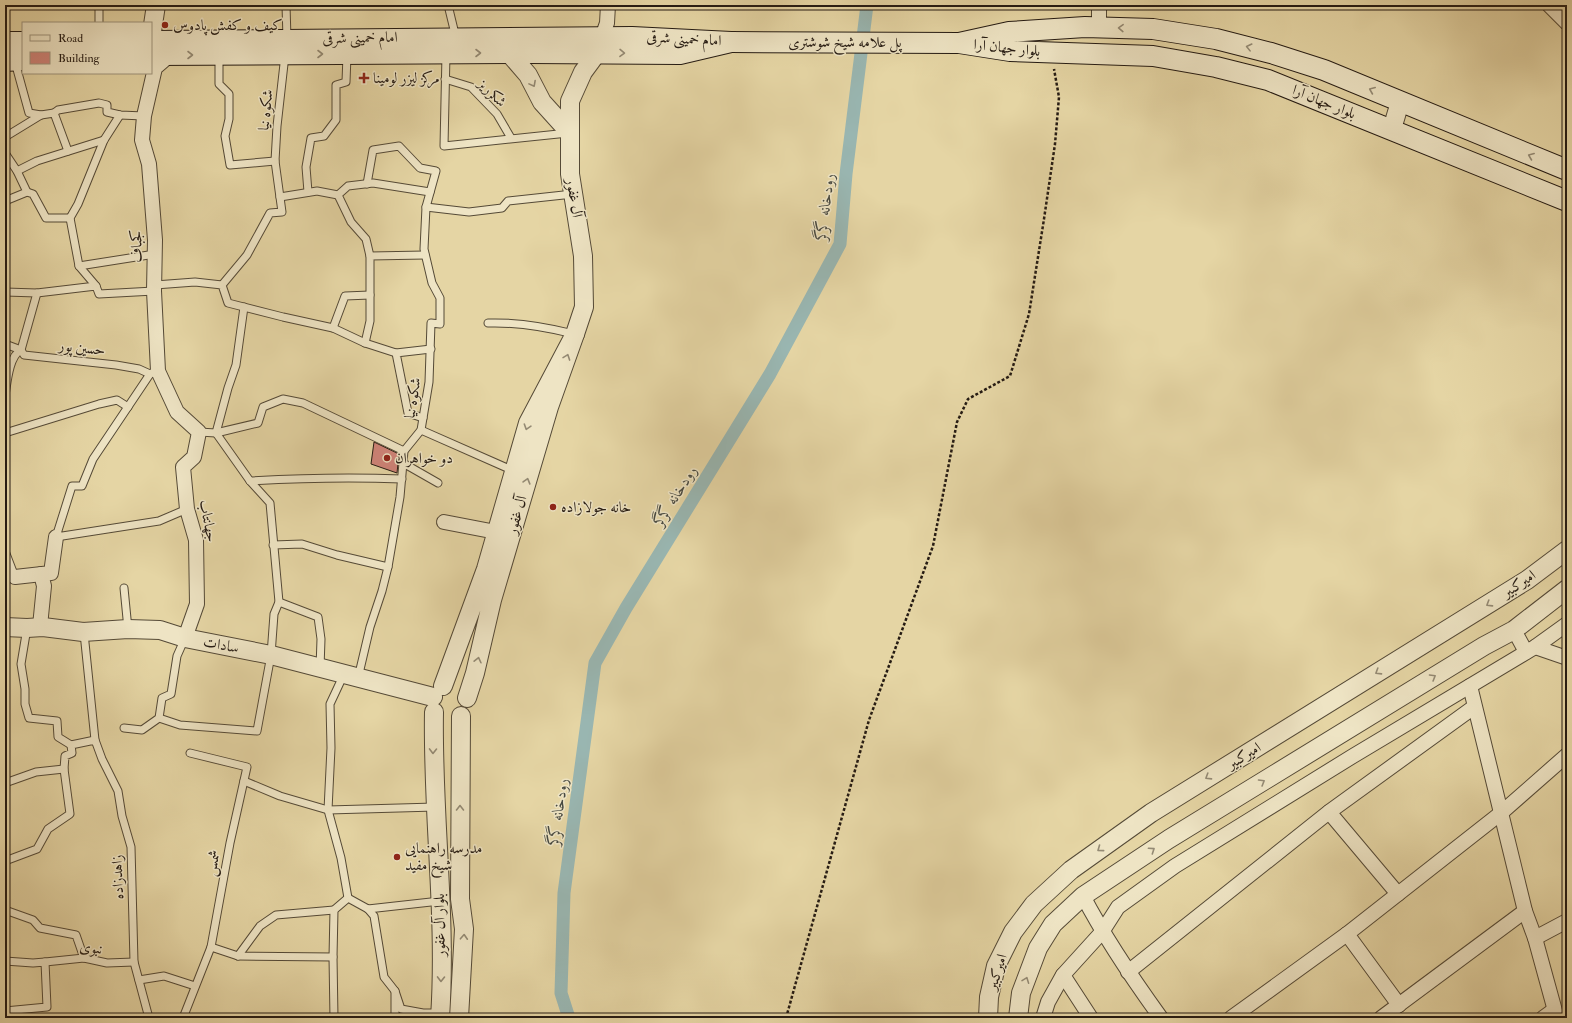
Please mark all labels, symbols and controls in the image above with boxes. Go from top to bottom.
place label: کیف و کفش پادوس [173,16,283,36]
marker: کیف و کفش پادوس [160,20,170,30]
legend [22,22,152,74]
one-way arrow [1118,24,1124,32]
street label: امام خمینی شرقی [322,28,398,51]
street label: امام خمینی شرقی [646,28,722,53]
text: Road [58,31,83,46]
street label: پل علامه شیخ شوشتری [788,33,903,56]
street label: بلوار جهان آرا [973,35,1042,61]
one-way arrow [1246,44,1253,52]
one-way arrow [475,49,481,57]
one-way arrow [619,49,625,57]
one-way arrow [317,50,323,58]
text: Building [58,51,101,66]
one-way arrow [187,51,193,59]
place label: مرکز لیزر لومینا [373,69,440,89]
marker: مرکز لیزر لومینا [358,72,370,84]
street label: شکرریز [472,73,510,111]
one-way arrow [528,80,535,87]
street label: بلوار جهان آرا [1289,81,1359,123]
one-way arrow [1368,87,1376,95]
street label: شکوه نیا [254,88,278,132]
one-way arrow [1527,152,1534,160]
water label: رودخانه گرگر [810,172,839,243]
street label: آل غفور [561,175,587,221]
street label: کجباف [127,229,147,263]
street label: حسین پور [56,336,106,361]
one-way arrow [562,354,570,361]
street label: شکوه نیا [400,376,426,420]
one-way arrow [523,424,532,431]
place label: دو خواهران [395,449,453,468]
marker: دو خواهران [382,453,392,463]
water label: رودخانه گرگر [647,461,702,531]
one-way arrow [522,478,531,485]
street label: آل غفور [502,492,532,539]
street label: جهانتاب [195,498,221,544]
place label: خانه جولازاده [561,498,631,517]
marker: خانه جولازاده [548,502,558,512]
street label: امیرکبیر [1497,566,1540,603]
one-way arrow [1486,599,1493,607]
street label: سادات [202,632,240,658]
one-way arrow [473,657,482,664]
one-way arrow [1375,668,1382,675]
one-way arrow [1429,675,1436,682]
street label: امیرکبیر [1222,738,1265,775]
one-way arrow [429,748,437,754]
one-way arrow [1205,773,1212,780]
water label: رودخانه گرگر [542,777,573,848]
one-way arrow [1258,779,1265,787]
one-way arrow [456,805,464,811]
place label: مدرسه راهنمایی شیخ مفید [405,839,482,879]
one-way arrow [1097,844,1104,852]
street label: شمس [201,848,225,878]
one-way arrow [1148,848,1155,855]
marker: مدرسه راهنمایی شیخ مفید [392,852,402,862]
street label: زاهدزاده [108,854,128,900]
street label: بلوار آل غفور [430,893,450,959]
one-way arrow [459,934,468,940]
street label: نبوی [78,937,104,959]
street label: امیرکبیر [982,952,1012,994]
one-way arrow [437,976,445,982]
one-way arrow [1021,977,1029,985]

